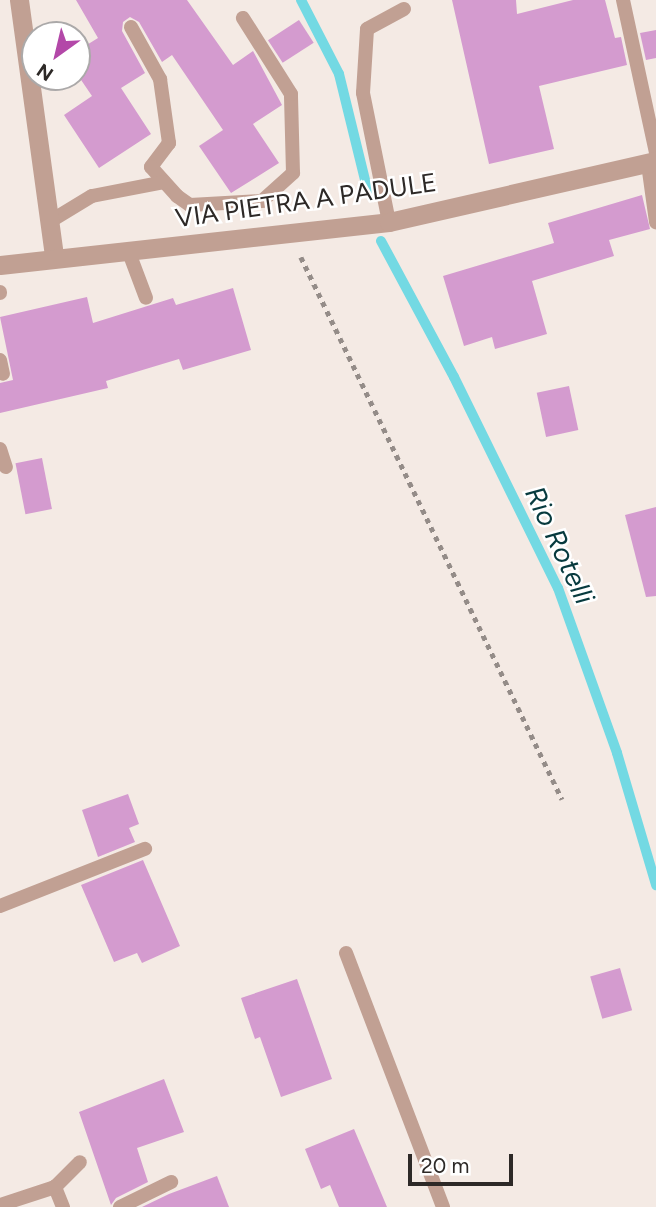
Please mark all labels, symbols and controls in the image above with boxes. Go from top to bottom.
north arrow [21,21,91,91]
text: N [33,59,58,86]
street label: VIA PIETRA A PADULE [174,167,438,235]
water label: Rio Rotelli [518,481,602,609]
scale bar [411,1140,516,1184]
text: 20 m [421,1153,469,1178]

